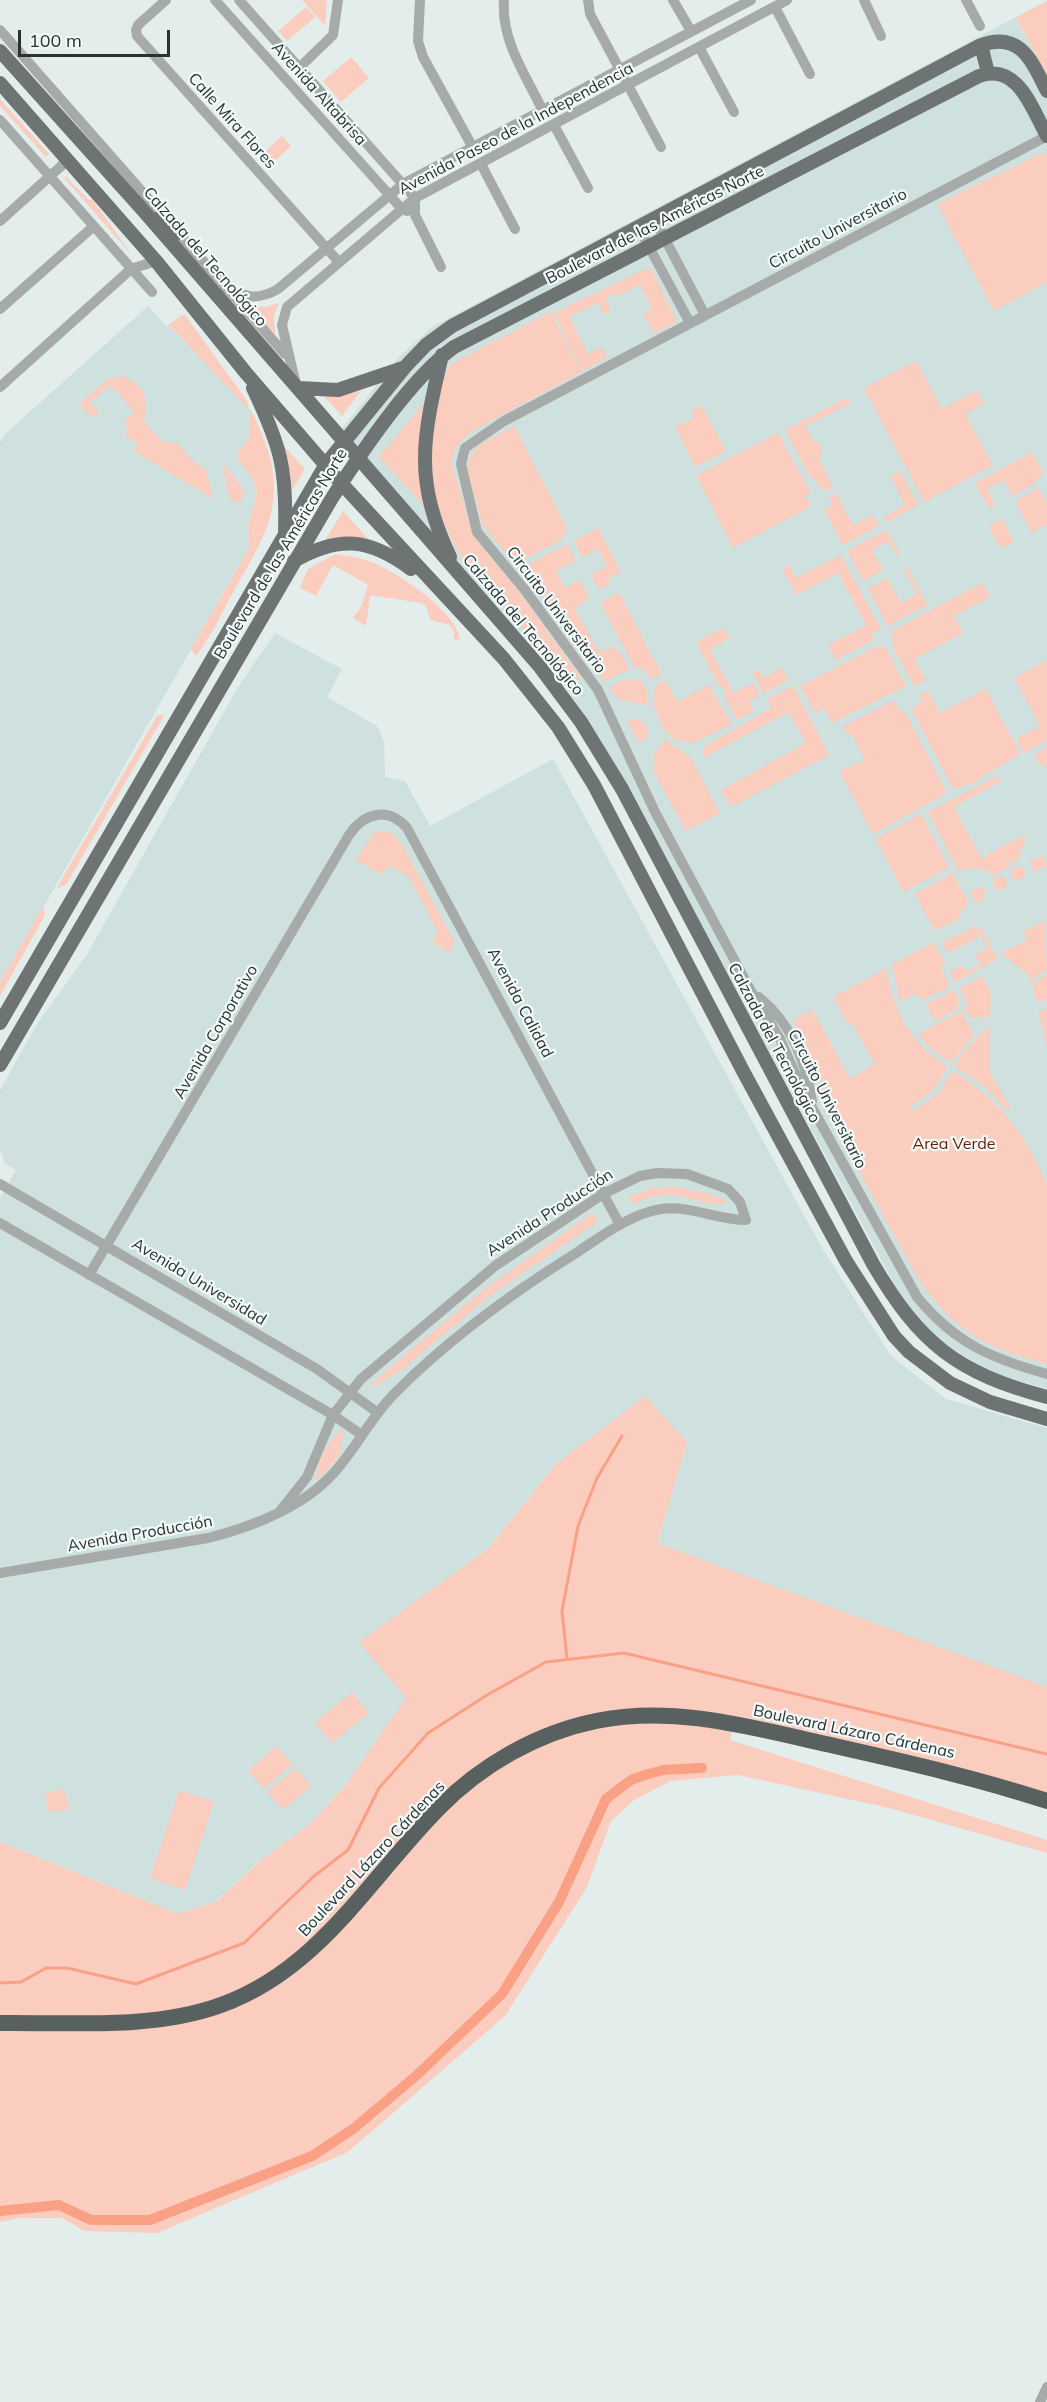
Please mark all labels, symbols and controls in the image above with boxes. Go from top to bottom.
scale bar [21,18,172,56]
text: 100 m [29,29,82,52]
street label: Avenida Altabrisa [268,38,370,150]
street label: Avenida Paseo de la Independencia [395,59,637,199]
street label: Calle Mira Flores [184,69,280,173]
street label: Boulevard de las Américas Norte [543,161,767,289]
street label: Calzada del Tecnológico [139,183,271,331]
street label: Circuito Universitario [766,184,910,274]
street label: Boulevard de las Américas Norte [210,445,352,663]
street label: Circuito Universitario [502,543,610,677]
street label: Calzada del Tecnológico [458,550,588,700]
street label: Avenida Calidad [483,945,557,1061]
street label: Calzada del Tecnológico [724,960,824,1126]
street label: Avenida Corporativo [170,962,262,1102]
street label: Circuito Universitario [784,1026,870,1172]
park label: Area Verde [913,1134,995,1154]
street label: Avenida Producción [483,1165,617,1261]
street label: Avenida Universidad [128,1234,270,1330]
street label: Avenida Producción [66,1512,214,1556]
street label: Boulevard Lázaro Cárdenas [751,1701,957,1763]
street label: Boulevard Lázaro Cárdenas [295,1777,449,1941]

